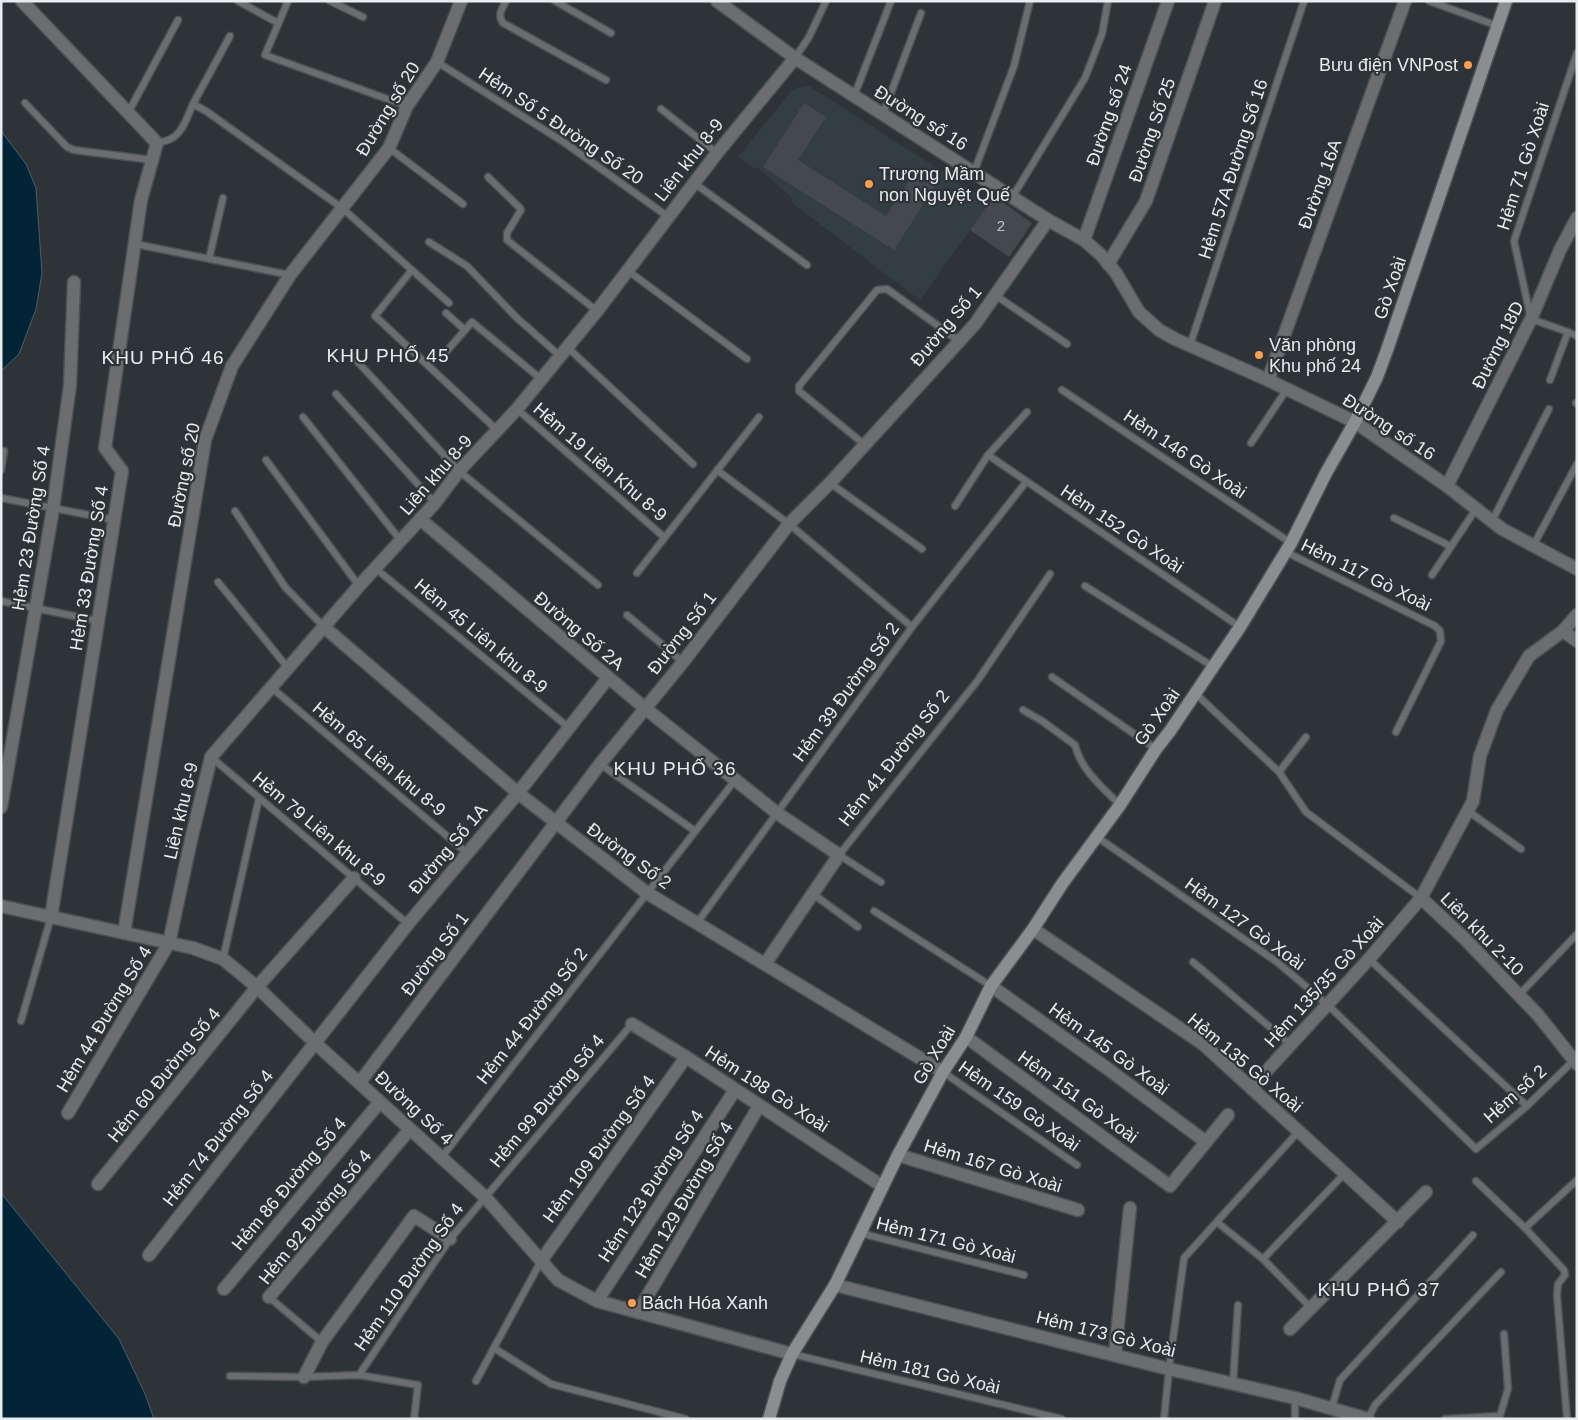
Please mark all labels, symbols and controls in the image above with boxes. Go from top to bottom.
place label: Bưu điện VNPost [1319,55,1458,75]
street label: Đường số 20 [352,58,424,160]
marker: Bưu điện VNPost [1462,59,1474,71]
street label: Đường số 24 [1082,62,1136,168]
street label: Hẻm Số 5 Đường Số 20 [475,63,647,189]
street label: Đường Số 25 [1125,75,1179,185]
street label: Hẻm 57A Đường Số 16 [1194,77,1272,261]
street label: Đường số 16 [871,81,971,155]
street label: Hẻm 71 Gò Xoài [1493,100,1553,232]
street label: Liên khu 8-9 [651,115,727,205]
street label: Đường 16A [1295,136,1345,232]
place label: Trương Mầm non Nguyệt Quế [879,164,1010,205]
marker: Trương Mầm non Nguyệt Quế [863,178,875,190]
house number: 2 [997,217,1005,234]
street label: Gò Xoài [1370,254,1410,322]
street label: Đường Số 1 [907,282,985,370]
street label: Đường 18D [1468,298,1528,392]
place label: Văn phòng Khu phố 24 [1269,335,1361,376]
district label: KHU PHỐ 45 [327,345,449,366]
district label: KHU PHỐ 46 [102,347,224,368]
marker: Văn phòng Khu phố 24 [1253,349,1265,361]
street label: Đường số 16 [1339,390,1439,464]
street label: Hẻm 19 Liên Khu 8-9 [529,399,671,525]
street label: Hẻm 146 Gò Xoài [1120,406,1250,502]
street label: Đường số 20 [164,421,204,529]
street label: Liên khu 8-9 [396,431,476,519]
street label: Hẻm 23 Đường Số 4 [8,444,54,612]
street label: Hẻm 152 Gò Xoài [1057,481,1187,577]
street label: Hẻm 33 Đường Số 4 [66,484,112,652]
street label: Hẻm 117 Gò Xoài [1298,535,1434,615]
street label: Hẻm 45 Liên khu 8-9 [411,575,551,697]
street label: Đường Số 2A [530,588,628,674]
street label: Đường Số 1 [644,588,720,678]
street label: Hẻm 39 Đường Số 2 [789,619,903,765]
street label: Gò Xoài [1130,685,1184,749]
street label: Hẻm 41 Đường Số 2 [835,686,953,830]
street label: Hẻm 65 Liên khu 8-9 [309,698,449,820]
district label: KHU PHỐ 36 [614,758,736,779]
street label: Liên khu 8-9 [160,760,202,862]
street label: Hẻm 79 Liên khu 8-9 [249,768,389,890]
street label: Đường Số 1A [405,800,491,898]
street label: Đường Số 2 [583,819,675,893]
street label: Hẻm 127 Gò Xoài [1181,874,1309,974]
street label: Liên khu 2-10 [1436,888,1528,980]
street label: Đường Số 1 [397,908,473,1000]
street label: Hẻm 135/35 Gò Xoài [1260,913,1388,1051]
street label: Hẻm 44 Đường Số 4 [52,942,156,1096]
street label: Hẻm 44 Đường Số 2 [473,944,591,1088]
street label: Hẻm 145 Gò Xoài [1045,999,1173,1099]
street label: Hẻm 60 Đường Số 4 [104,1004,224,1146]
street label: Hẻm 135 Gò Xoài [1184,1009,1306,1117]
street label: Gò Xoài [909,1022,959,1088]
street label: Hẻm 99 Đường Số 4 [486,1031,608,1171]
street label: Hẻm 198 Gò Xoài [702,1042,832,1136]
street label: Hẻm 151 Gò Xoài [1014,1047,1142,1147]
street label: Hẻm 159 Gò Xoài [955,1057,1083,1155]
street label: Hẻm số 2 [1480,1061,1550,1127]
street label: Hẻm 74 Đường Số 4 [159,1066,277,1210]
street label: Đường Số 4 [371,1067,457,1149]
street label: Hẻm 109 Đường Số 4 [539,1072,659,1226]
street label: Hẻm 123 Đường Số 4 [594,1106,708,1266]
street label: Hẻm 86 Đường Số 4 [228,1114,350,1254]
street label: Hẻm 129 Đường Số 4 [631,1118,737,1282]
street label: Hẻm 167 Gò Xoài [922,1136,1064,1196]
street label: Hẻm 92 Đường Số 4 [255,1146,375,1288]
street label: Hẻm 110 Đường Số 4 [350,1199,468,1355]
street label: Hẻm 171 Gò Xoài [874,1213,1018,1267]
district label: KHU PHỐ 37 [1318,1279,1440,1300]
place label: Bách Hóa Xanh [642,1293,768,1313]
marker: Bách Hóa Xanh [626,1297,638,1309]
street label: Hẻm 173 Gò Xoài [1034,1307,1178,1361]
street label: Hẻm 181 Gò Xoài [858,1346,1002,1398]

